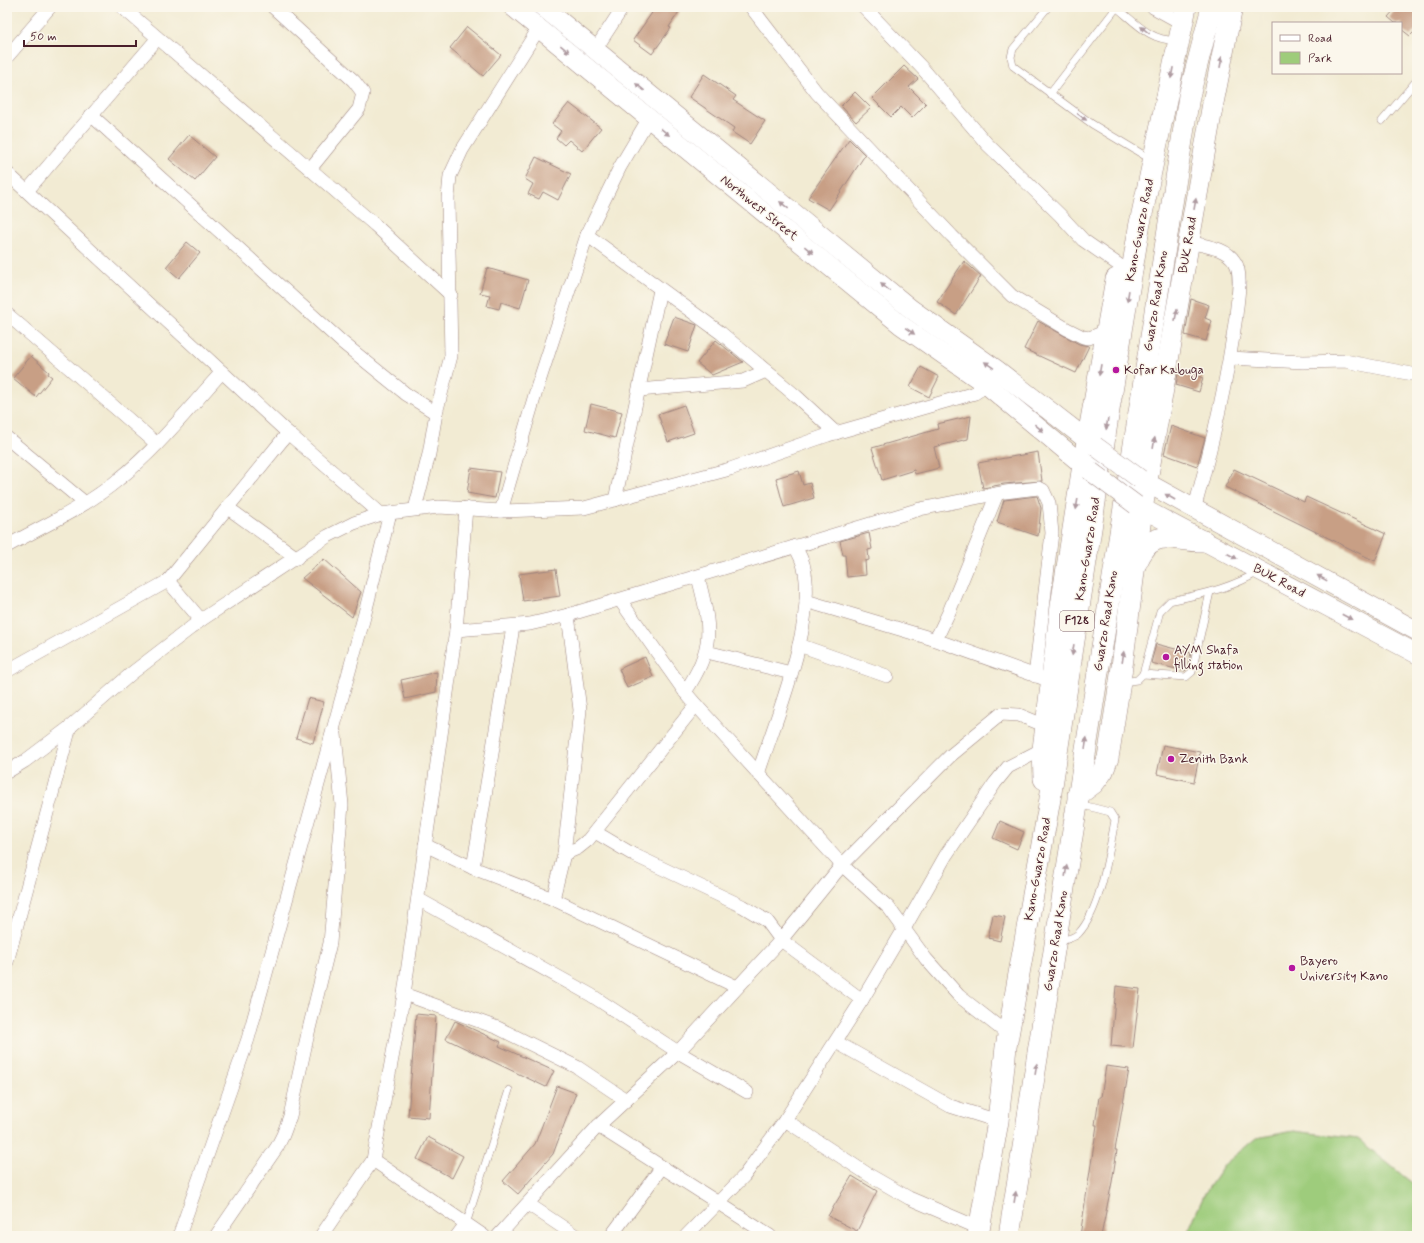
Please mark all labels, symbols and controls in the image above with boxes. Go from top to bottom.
scale bar [24,22,136,48]
legend [1272,22,1402,74]
one-way arrow [1140,26,1151,35]
text: 50 m [30,29,57,45]
text: Road [1308,31,1332,47]
one-way arrow [559,45,570,54]
text: Park [1308,51,1332,67]
one-way arrow [1218,56,1224,68]
one-way arrow [1169,66,1175,79]
one-way arrow [635,83,646,91]
one-way arrow [1076,113,1087,121]
one-way arrow [660,127,671,136]
street label: Northwest Street [717,171,802,245]
street label: Kano-Gwarzo Road [1122,177,1158,283]
one-way arrow [1193,197,1199,210]
one-way arrow [779,200,790,209]
street label: BUK Road [1175,215,1201,275]
one-way arrow [804,245,815,254]
street label: Gwarzo Road Kano [1140,249,1172,353]
one-way arrow [879,283,890,292]
one-way arrow [1125,290,1131,302]
one-way arrow [1173,309,1179,321]
one-way arrow [905,327,916,335]
one-way arrow [984,361,994,369]
place label: Kofar Kabuga [1124,362,1204,380]
one-way arrow [1097,364,1103,376]
marker: Kofar Kabuga [1111,365,1121,375]
one-way arrow [1104,418,1110,430]
one-way arrow [1034,424,1045,433]
one-way arrow [1151,437,1157,449]
one-way arrow [1165,493,1176,500]
street label: Kano-Gwarzo Road [1071,496,1105,602]
one-way arrow [1074,498,1080,510]
one-way arrow [1226,553,1238,559]
street label: BUK Road [1250,560,1308,602]
street label: Gwarzo Road Kano [1090,569,1122,673]
one-way arrow [1316,575,1328,582]
road number: F128 [1060,611,1094,631]
one-way arrow [1341,613,1353,620]
place label: AYM Shafa filling station [1174,642,1243,676]
one-way arrow [1070,644,1076,656]
one-way arrow [1120,651,1126,663]
marker: AYM Shafa filling station [1161,652,1171,662]
one-way arrow [1083,737,1089,749]
place label: Zenith Bank [1179,751,1249,768]
marker: Zenith Bank [1166,754,1176,764]
street label: Kano-Gwarzo Road [1021,816,1055,922]
one-way arrow [1063,865,1069,878]
street label: Gwarzo Road Kano [1040,889,1072,993]
place label: Bayero University Kano [1300,953,1388,985]
marker: Bayero University Kano [1287,963,1297,973]
one-way arrow [1033,1063,1039,1075]
one-way arrow [1012,1191,1018,1204]

